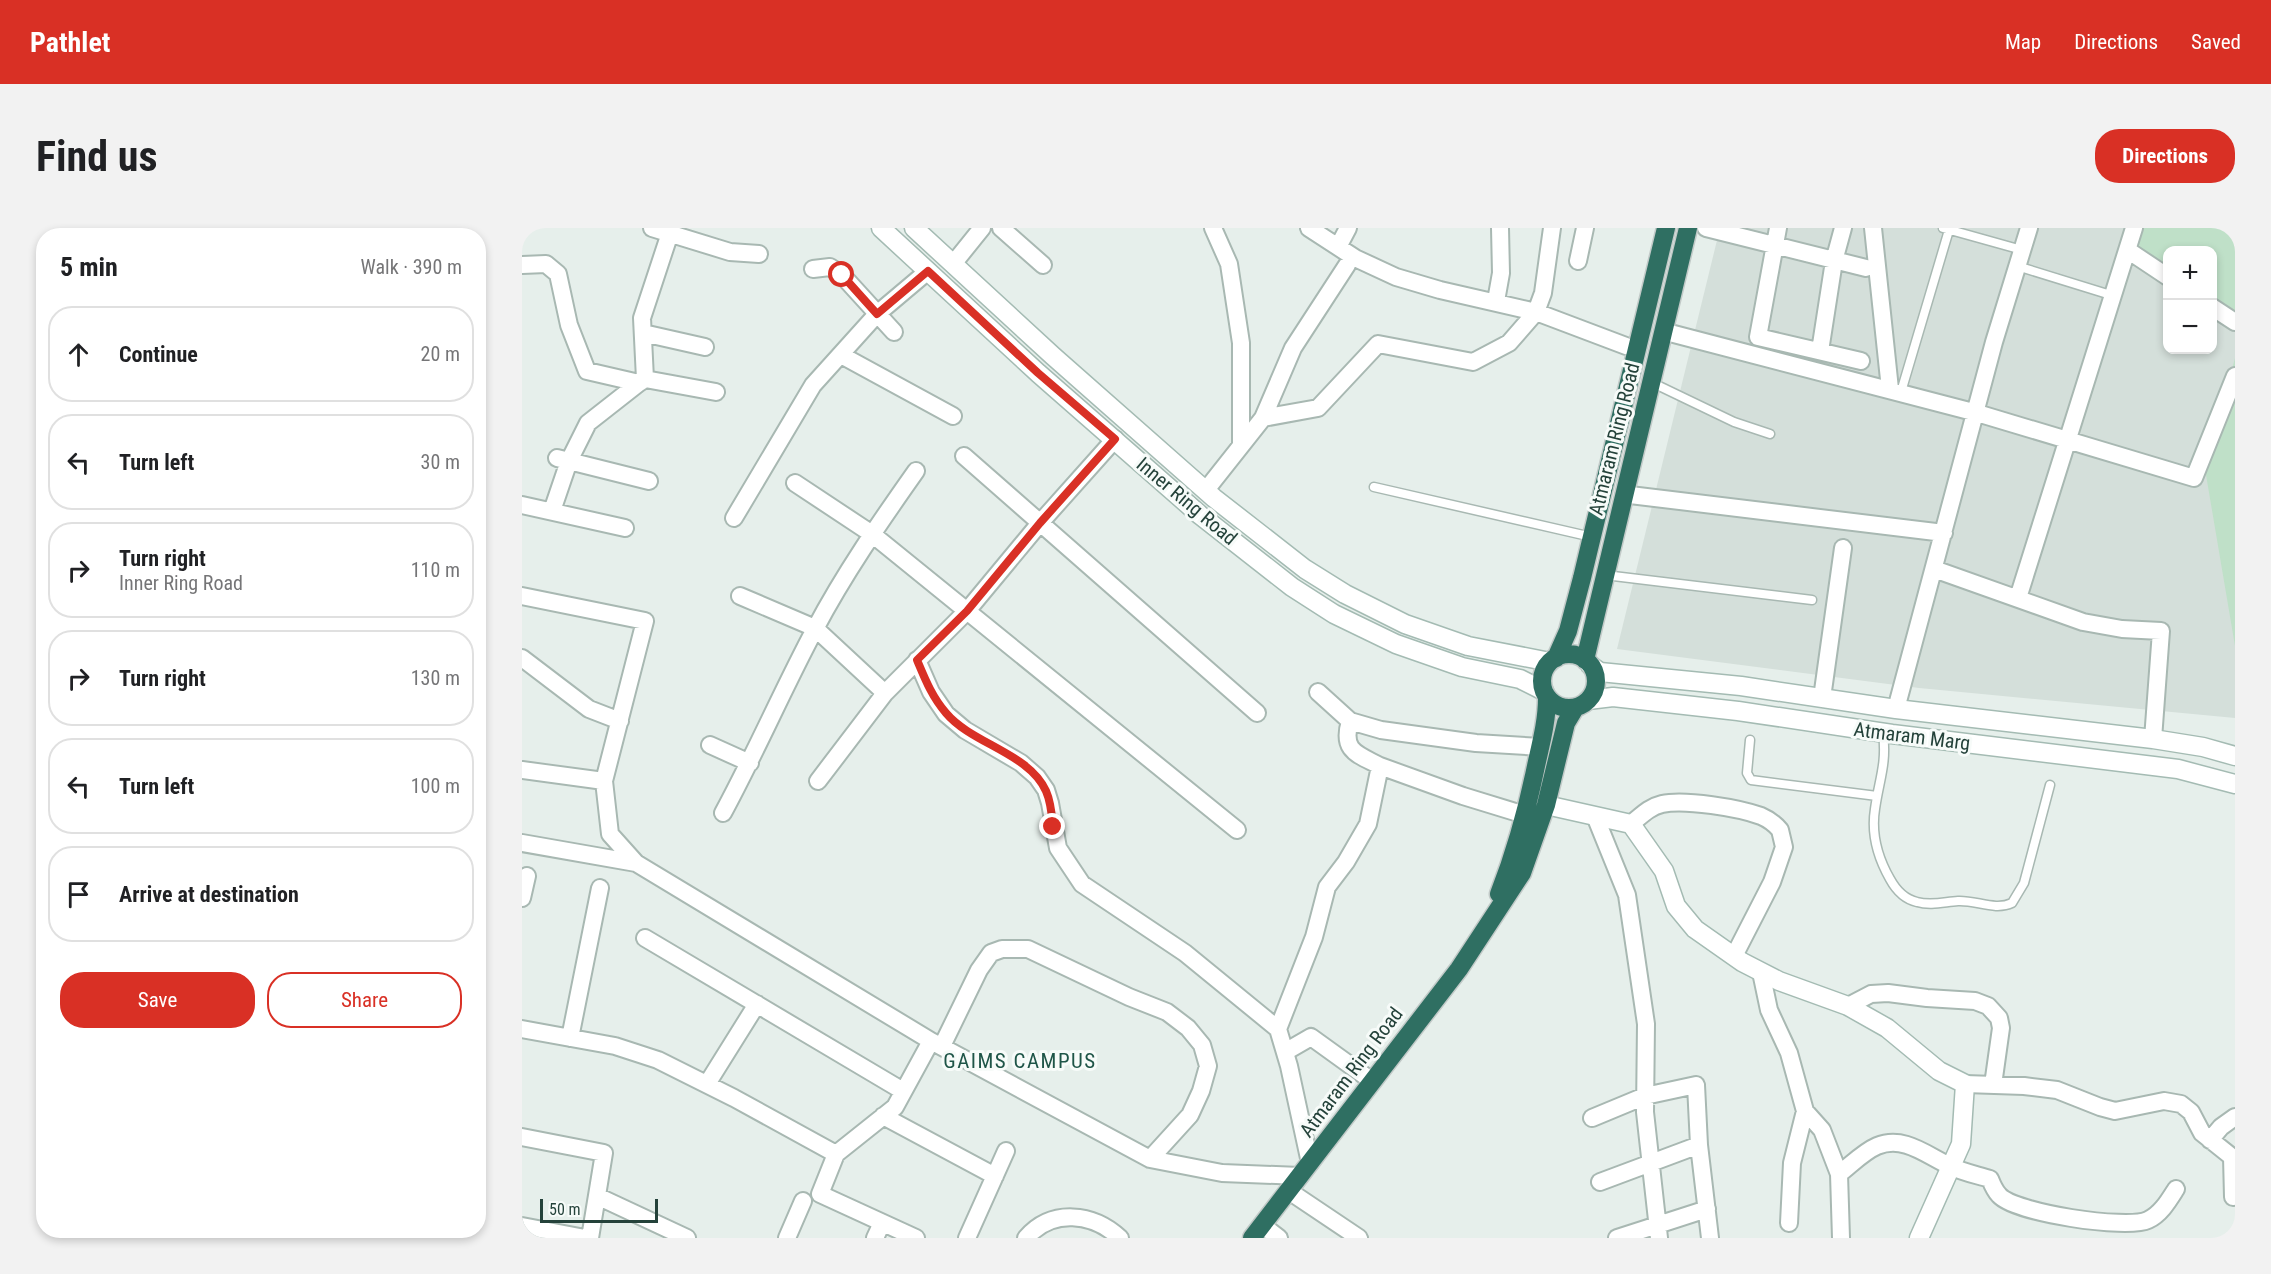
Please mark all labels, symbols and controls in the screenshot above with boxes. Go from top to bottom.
text: Pathlet [30,26,110,59]
text: Map [2005,30,2041,54]
text: Directions [2074,30,2158,54]
text: Saved [2191,30,2241,54]
button: Directions [2095,129,2235,183]
text: Find us [36,132,157,181]
map controls [2163,246,2217,354]
button: + [2163,246,2217,300]
text: 5 min [60,252,118,282]
text: Walk · 390 m [361,255,462,279]
route start [828,261,854,287]
button: − [2163,300,2217,354]
icon: ahead [62,338,95,371]
text: Continue [119,342,198,367]
text: 20 m [421,342,460,366]
street label: Atmaram Ring Road [1583,360,1645,518]
icon: left [62,446,95,479]
text: Turn left [119,450,194,475]
text: 30 m [421,450,460,474]
street label: Inner Ring Road [1132,452,1242,550]
text: Turn right [119,546,206,571]
icon: right [62,554,95,587]
text: 110 m [411,558,460,582]
text: Inner Ring Road [119,571,243,595]
icon: right [62,662,95,695]
text: Turn right [119,666,206,691]
text: 130 m [411,666,460,690]
street label: Atmaram Marg [1852,717,1972,755]
icon: left [62,770,95,803]
text: Turn left [119,774,194,799]
text: 100 m [411,774,460,798]
route end [1039,813,1065,839]
icon: arrive [62,878,95,911]
text: Arrive at destination [119,882,299,907]
button: Save [60,972,255,1028]
button: Share [267,972,462,1028]
street label: Atmaram Ring Road [1294,1002,1408,1142]
district label: GAIMS CAMPUS [943,1049,1097,1073]
scale bar [540,1196,658,1224]
text: 50 m [549,1200,581,1219]

